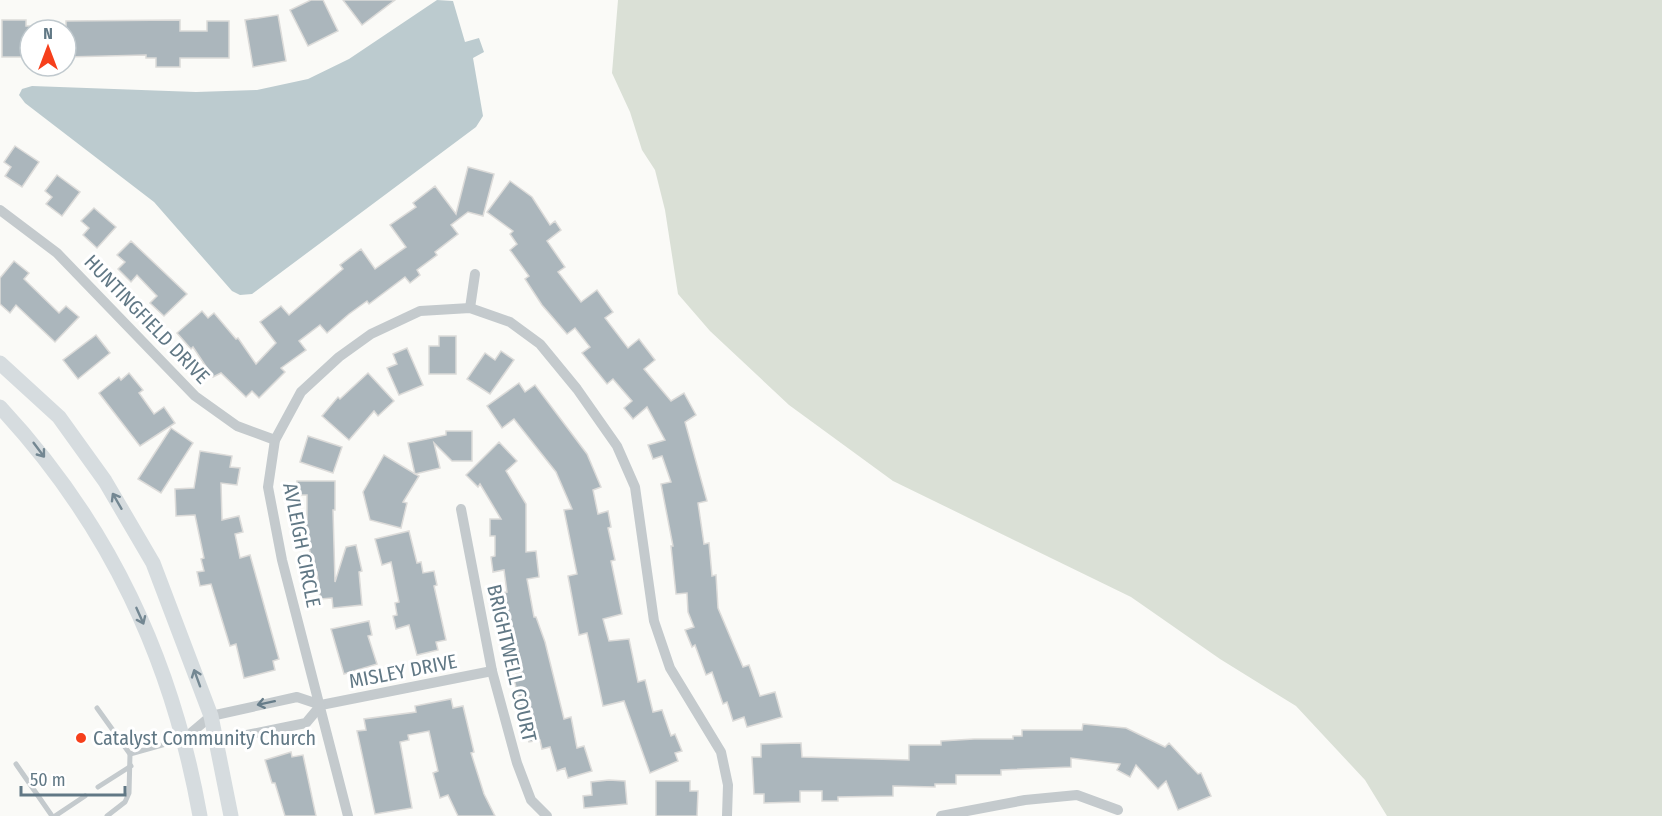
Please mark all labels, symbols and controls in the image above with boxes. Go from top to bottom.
north arrow [18,18,78,78]
text: N [43,24,53,43]
street label: HUNTINGFIELD DRIVE [79,250,215,388]
one-way arrow [33,442,45,458]
street label: AVLEIGH CIRCLE [278,481,326,609]
one-way arrow [110,493,122,510]
street label: BRIGHTWELL COURT [482,582,542,745]
one-way arrow [135,607,147,625]
street label: MISLEY DRIVE [347,649,459,693]
one-way arrow [191,669,202,688]
one-way arrow [257,698,276,710]
place label: Catalyst Community Church [93,726,316,750]
marker: Catalyst Community Church [74,731,88,745]
scale bar [21,759,124,797]
text: 50 m [30,769,66,791]

